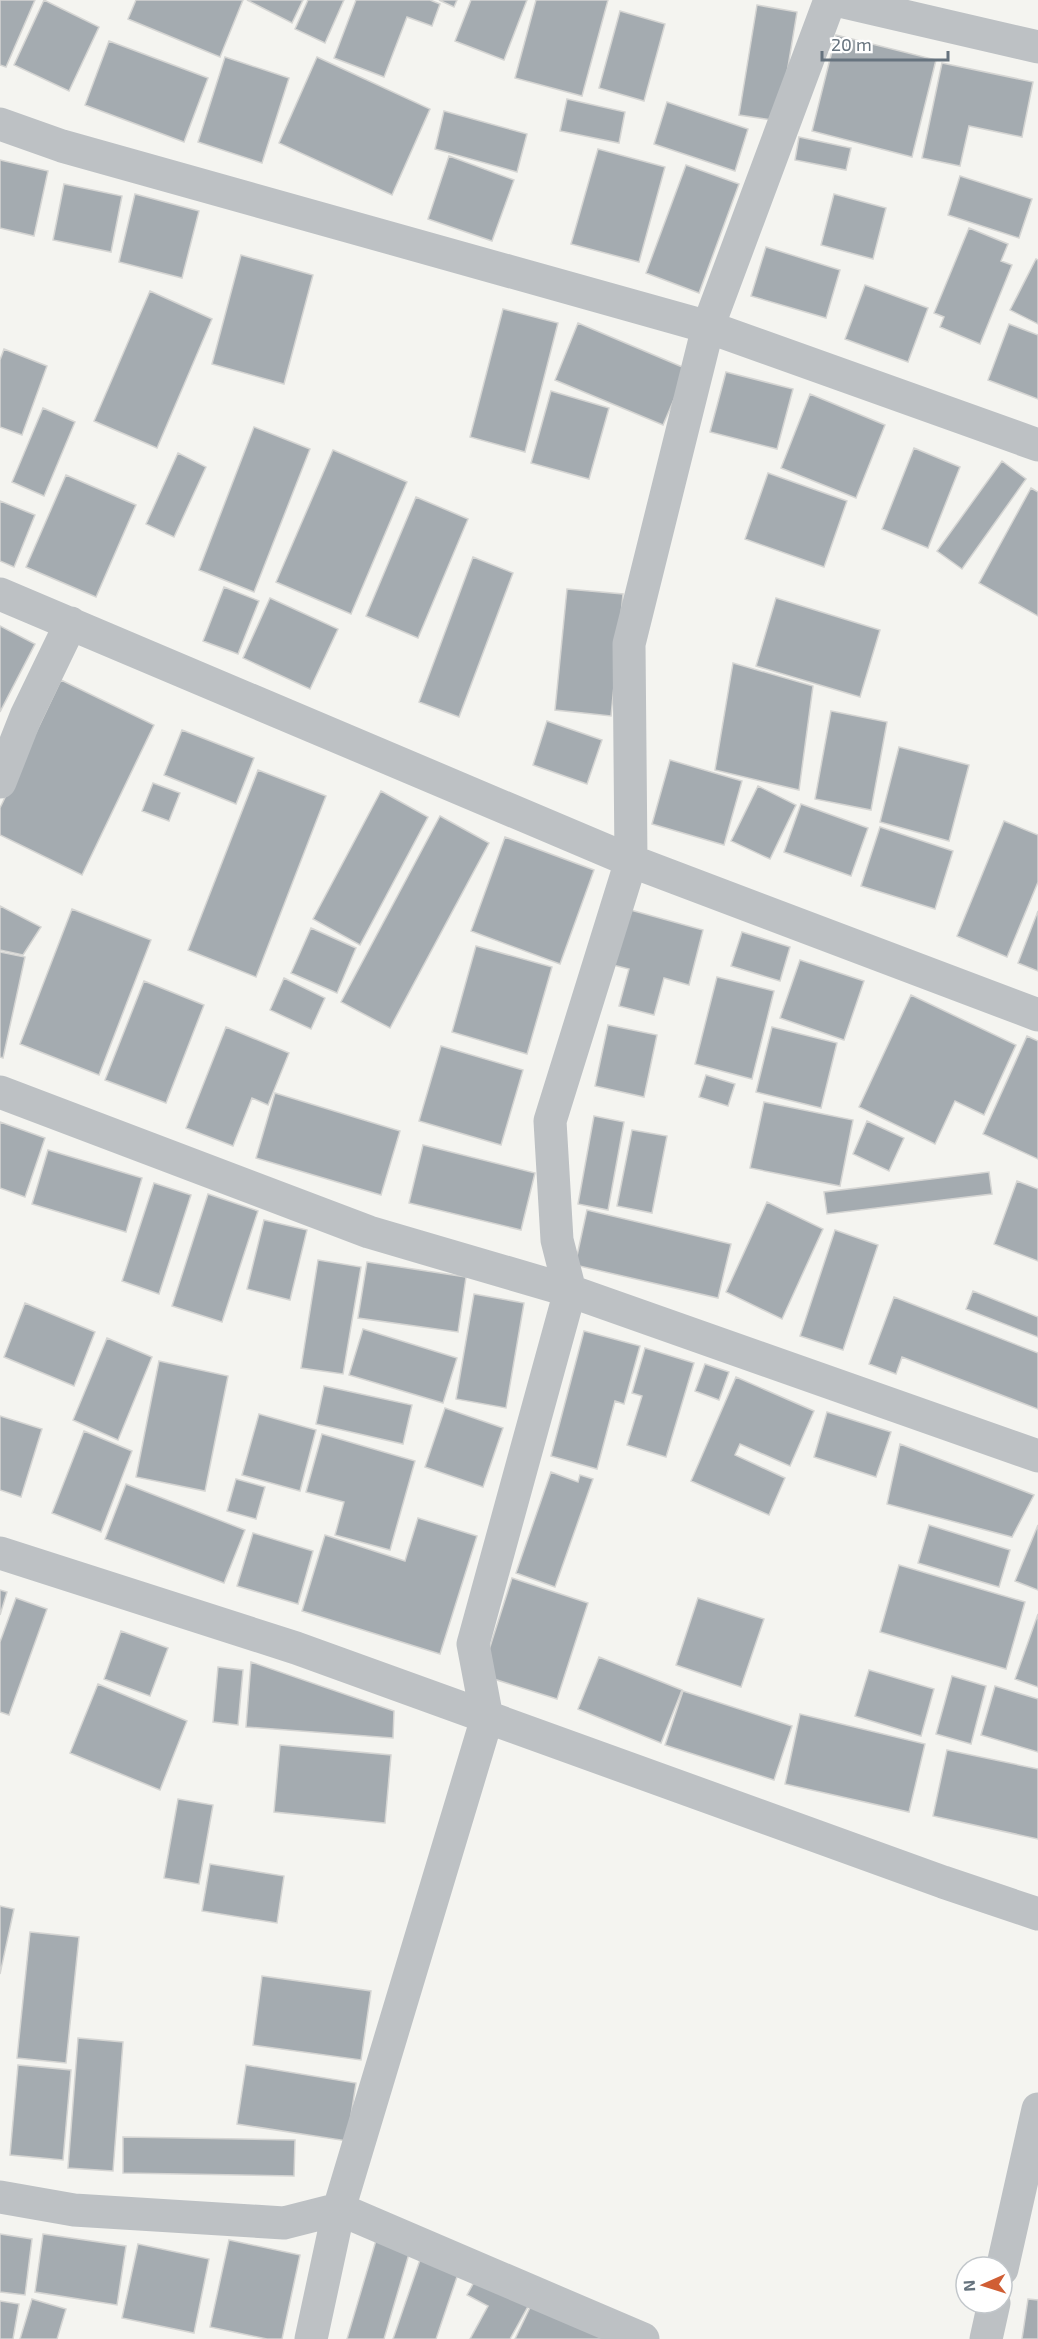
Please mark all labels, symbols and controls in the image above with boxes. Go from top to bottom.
scale bar [822,24,948,62]
text: 20 m [831,33,872,55]
north arrow [954,2255,1014,2315]
text: N [959,2280,978,2292]

